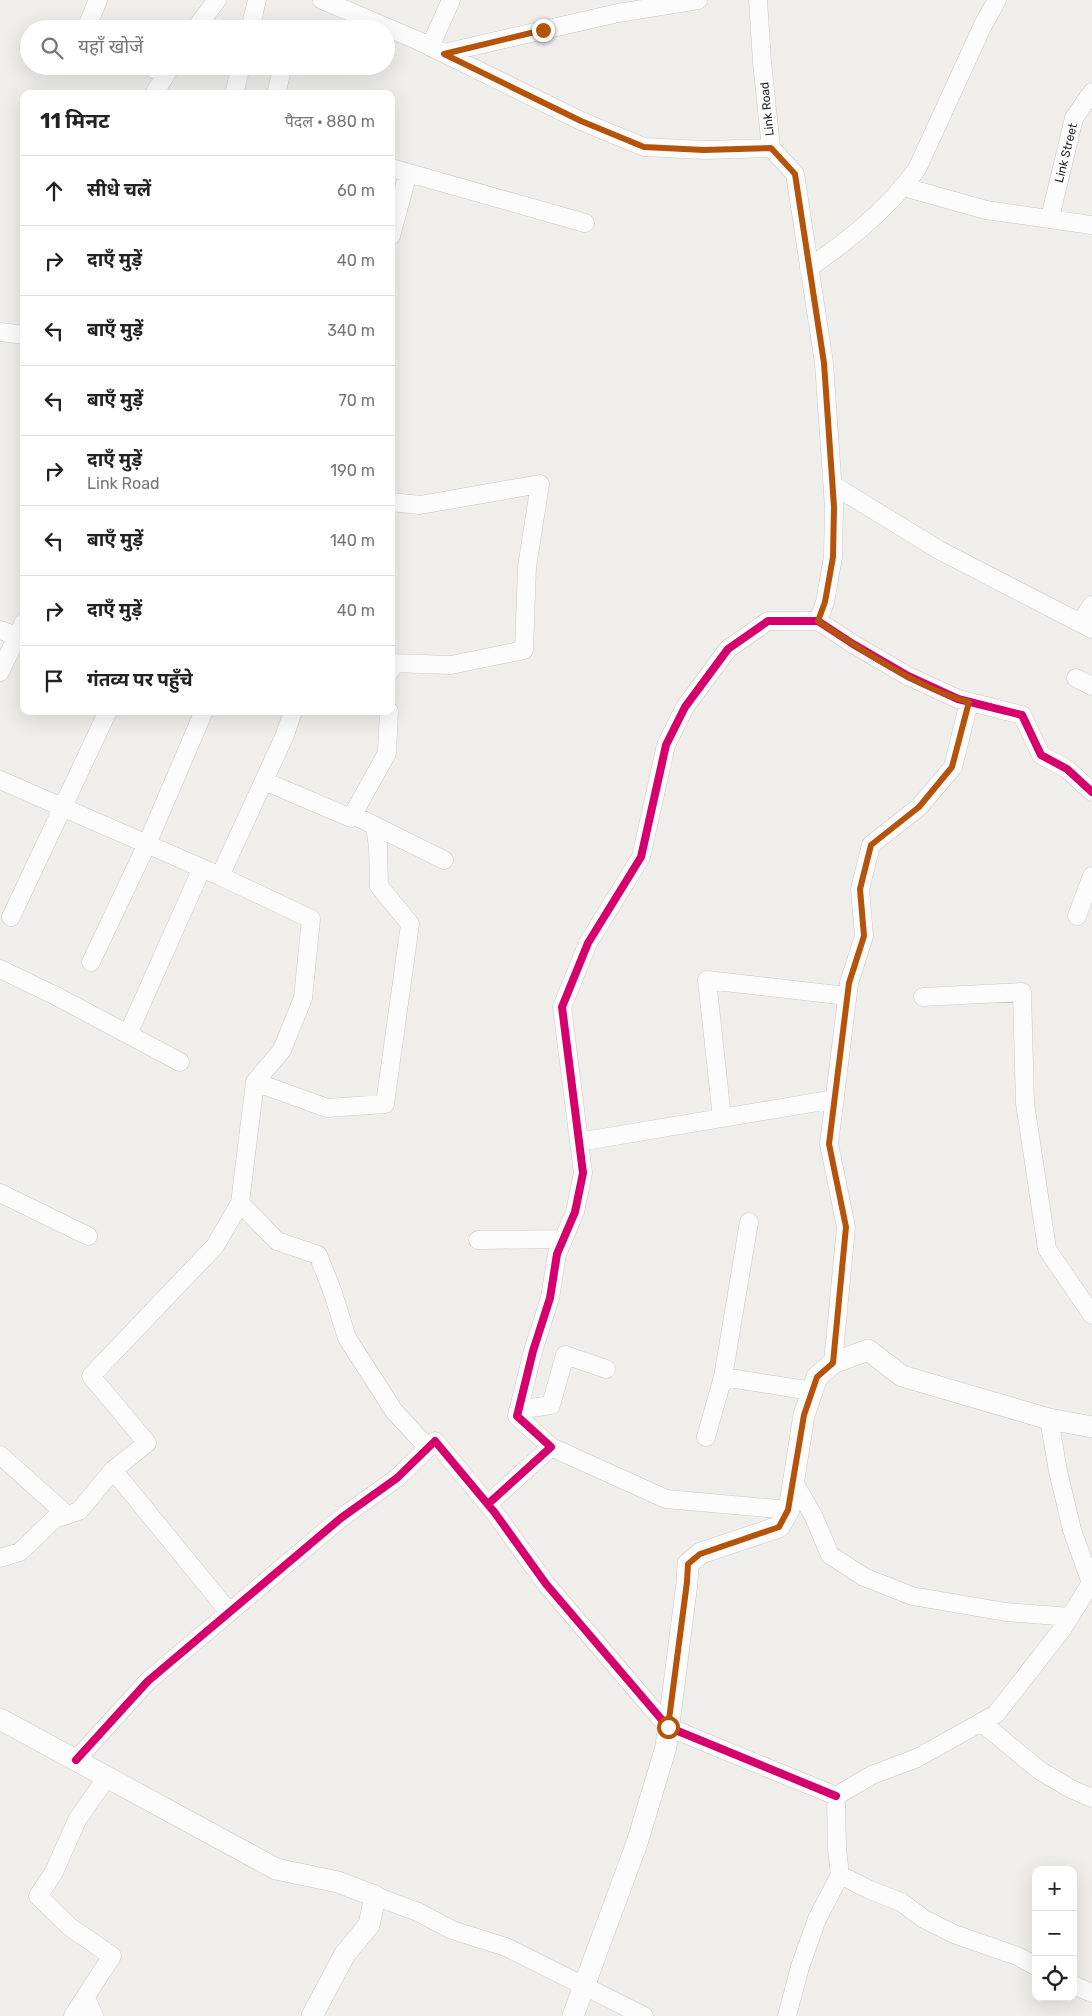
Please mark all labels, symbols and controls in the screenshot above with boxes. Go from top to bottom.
route end [532,19,555,42]
search box [20,20,395,75]
icon: search [38,34,66,62]
text: यहाँ खोजें [78,35,143,58]
street label: Link Road [757,81,777,137]
text: 11 मिनट [40,108,109,133]
text: पैदल · 880 m [285,112,375,131]
street label: Link Street [1052,122,1080,184]
icon: ahead [40,177,68,205]
text: सीधे चलें [87,178,151,201]
text: 60 m [337,181,375,200]
icon: right [40,247,68,275]
text: दाएँ मुड़ें [87,248,142,271]
text: 40 m [337,251,375,270]
icon: left [40,317,68,345]
text: बाएँ मुड़ें [87,318,143,341]
text: 340 m [327,321,375,340]
icon: left [40,387,68,415]
text: बाएँ मुड़ें [87,388,143,411]
text: 70 m [338,391,375,410]
text: दाएँ मुड़ें [87,448,142,471]
icon: right [40,457,68,485]
text: 190 m [330,461,375,480]
text: Link Road [87,474,160,493]
icon: left [40,527,68,555]
text: बाएँ मुड़ें [87,528,143,551]
text: 140 m [330,531,375,550]
icon: right [40,597,68,625]
text: दाएँ मुड़ें [87,598,142,621]
text: 40 m [337,601,375,620]
icon: arrive [40,667,68,695]
text: गंतव्य पर पहुँचे [87,668,193,691]
route start [657,1716,680,1739]
map controls [1032,1866,1077,2001]
button: + [1032,1866,1077,1911]
button: − [1032,1911,1077,1956]
button: locate [1032,1956,1077,2001]

